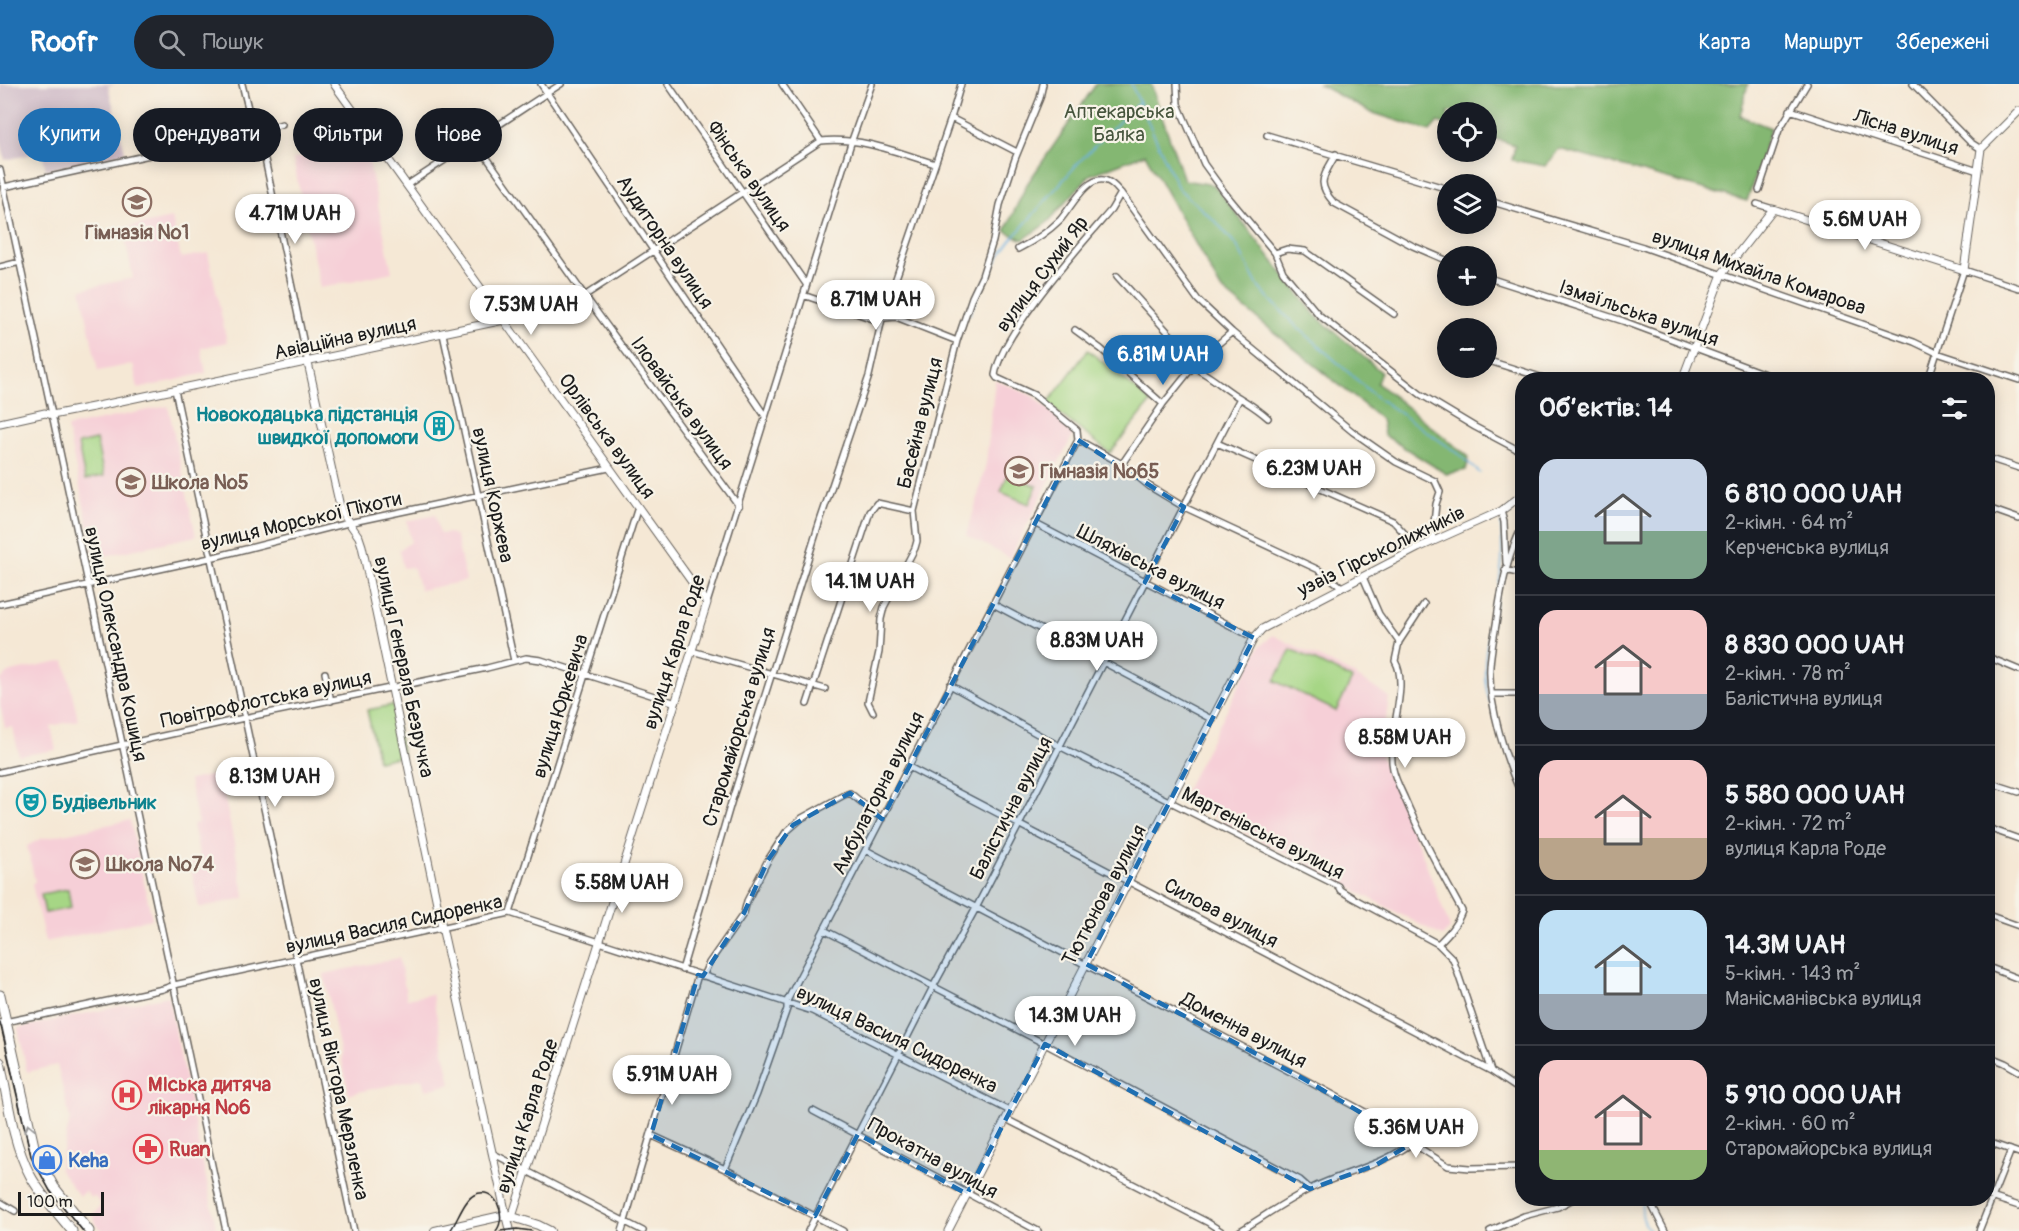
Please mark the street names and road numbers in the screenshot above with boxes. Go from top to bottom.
street label: Лісна вулиця [1849,103,1962,161]
street label: Фінська вулиця [701,116,797,236]
street label: Аудиторна вулиця [611,170,719,314]
street label: вулиця Сухий Яр [990,211,1094,337]
street label: вулиця Михайла Комарова [1649,224,1869,320]
street label: Ізмаїльська вулиця [1556,274,1722,352]
street label: Авіаційна вулиця [272,311,418,365]
street label: Іловайська вулиця [625,331,739,475]
street label: Басейна вулиця [892,355,948,491]
street label: Орлівська вулиця [553,368,661,504]
street label: вулиця Коржева [466,425,520,565]
street label: вулиця Морської Піхоти [198,486,404,556]
street label: узвіз Гірськолижників [1292,500,1469,603]
street label: Шляхівська вулиця [1073,519,1229,615]
street label: вулиця Олександра Кошиця [79,524,153,764]
street label: вулиця Генерала Безручка [368,554,440,780]
street label: вулиця Карла Роде [637,571,711,732]
street label: Старомайорська вулиця [697,624,781,830]
street label: вулиця Юркевича [526,631,594,781]
street label: Повітрофлотська вулиця [158,664,374,734]
street label: Амбулаторна вулиця [826,707,930,879]
street label: Балістична вулиця [964,732,1058,884]
street label: Мартенівська вулиця [1177,781,1349,885]
street label: Тютюнова вулиця [1056,820,1152,970]
street label: Силова вулиця [1160,872,1282,954]
street label: вулиця Василя Сидоренка [283,889,505,959]
street label: вулиця Віктора Мерзленка [303,976,375,1202]
street label: вулиця Василя Сидоренка [792,979,1002,1099]
street label: Доменна вулиця [1176,986,1311,1074]
street label: вулиця Карла Роде [490,1035,564,1196]
street label: Прокатна вулиця [863,1112,1003,1204]

